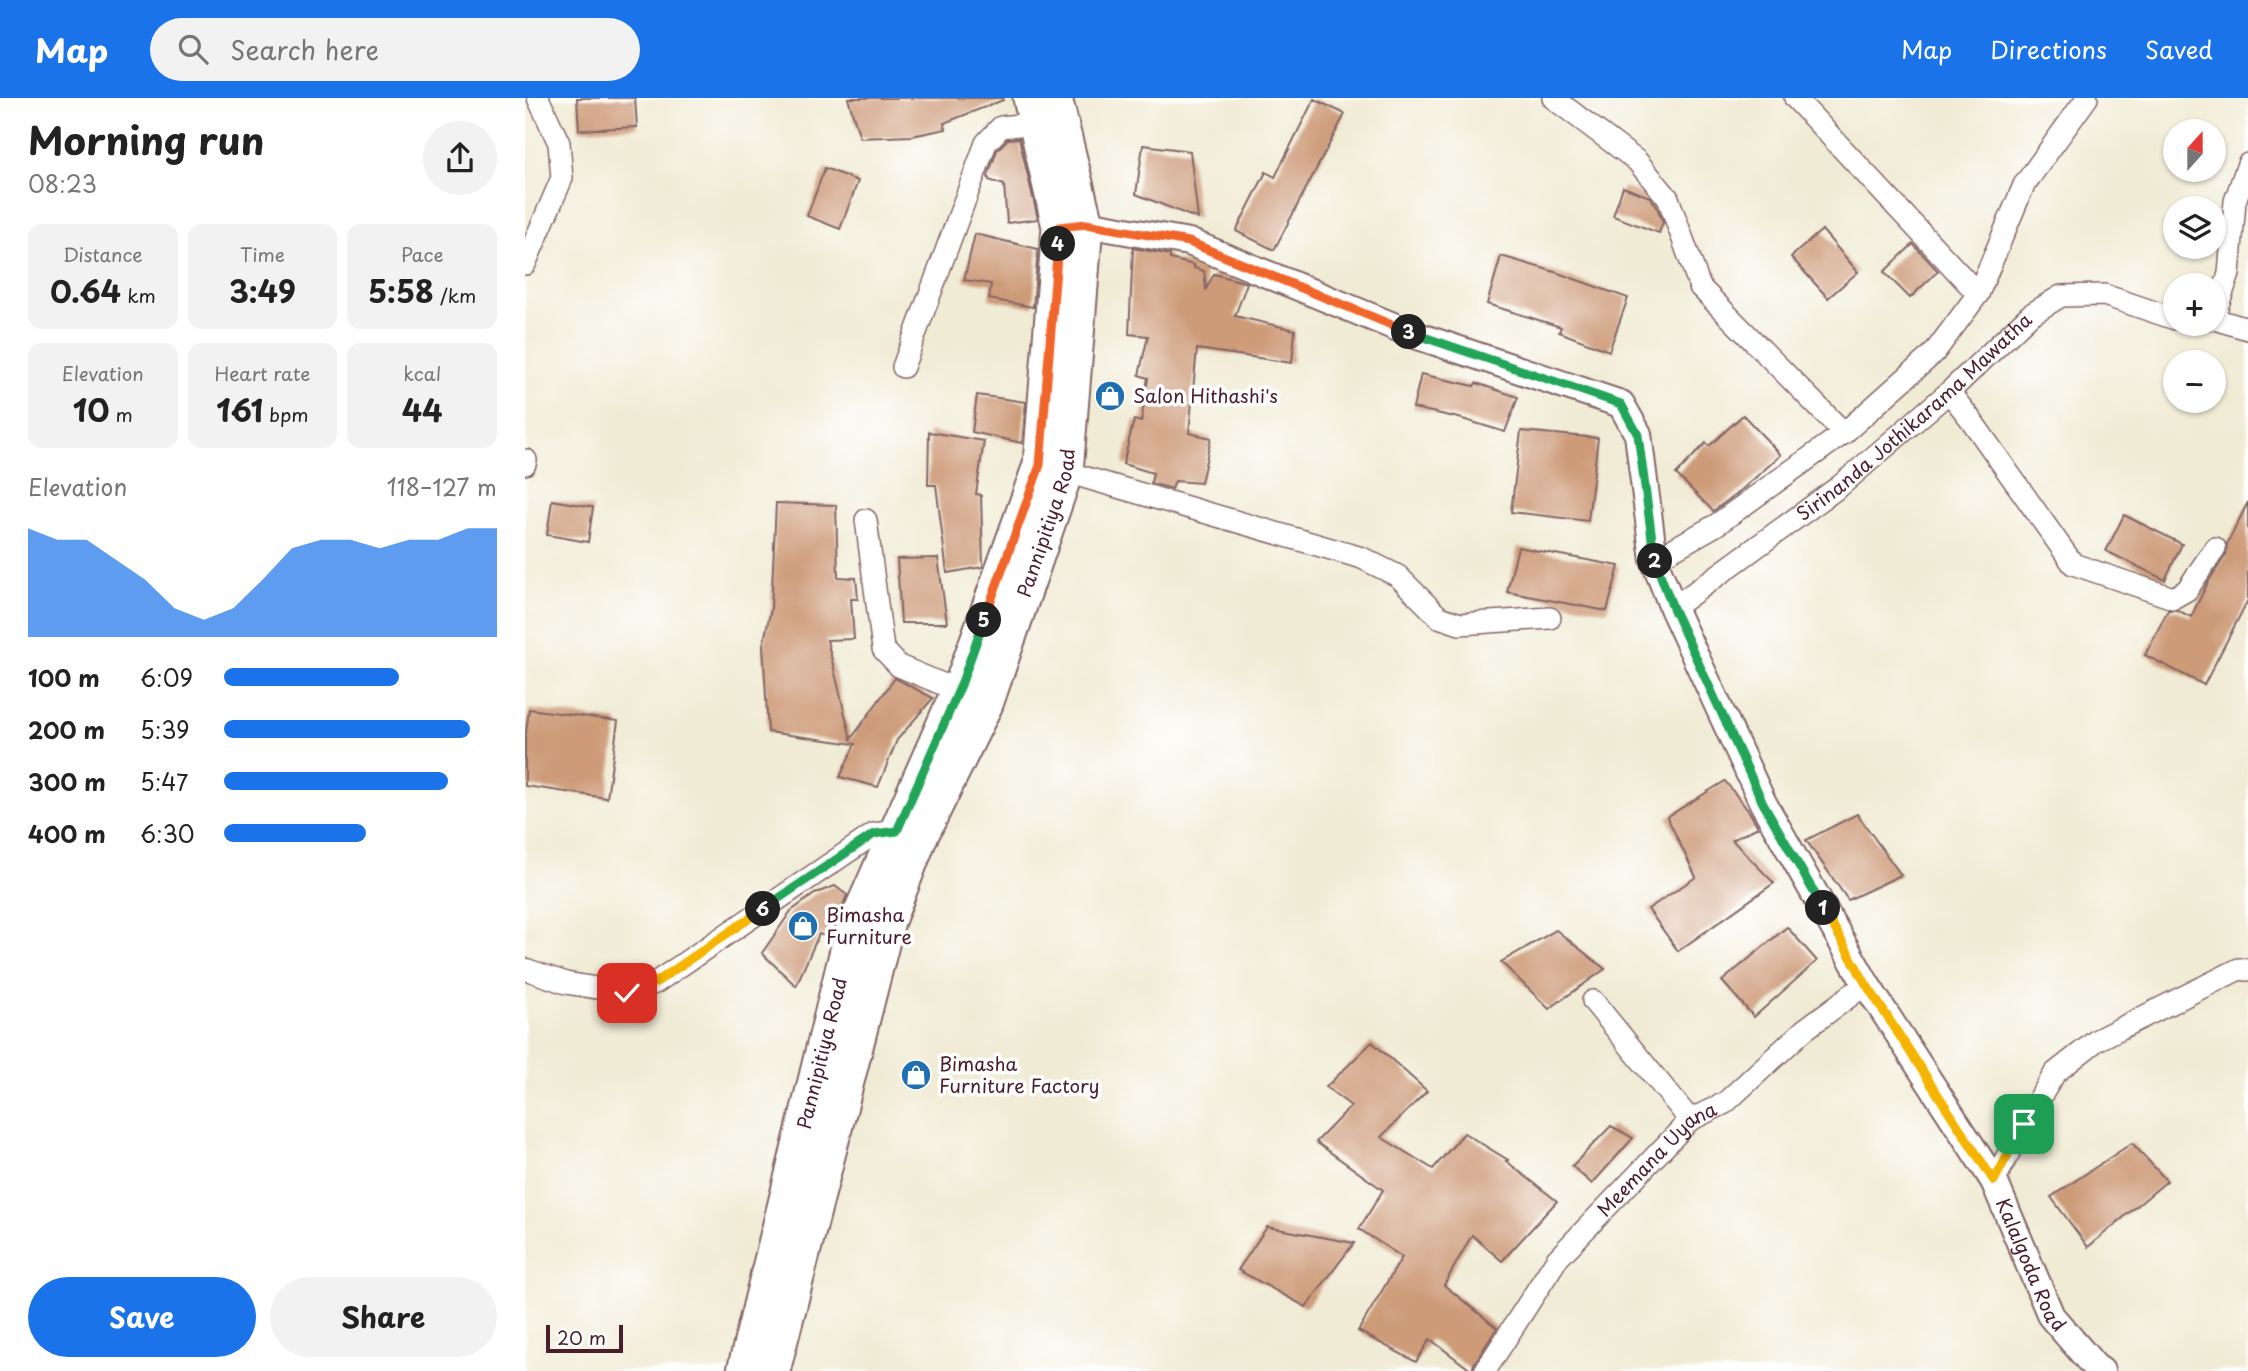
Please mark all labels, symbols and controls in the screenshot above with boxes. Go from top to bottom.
search box [150,18,640,81]
text: Map [35,24,108,74]
icon: search [174,30,212,68]
text: Search here [230,30,379,69]
text: Map [1901,31,1952,67]
text: Directions [1990,31,2107,67]
text: Saved [2145,31,2213,67]
text: Morning run [28,111,264,168]
north arrow [2163,119,2226,182]
map controls [2163,119,2226,413]
button: share [423,121,497,195]
text: 08:23 [28,166,97,201]
button: layers [2163,196,2226,259]
pin: 4 [1041,226,1075,262]
text: 4 [1051,229,1064,257]
text: Distance [63,240,143,268]
text: Time [240,240,285,268]
text: Pace [401,240,444,268]
text: 0.64 [50,268,121,313]
text: 3:49 [229,268,296,313]
text: 5:58 [368,268,434,313]
button: + [2163,273,2226,336]
text: km [121,281,156,309]
text: /km [434,281,476,309]
street label: Sirinanda Jothikarama Mawatha [1790,305,2038,527]
pin: 3 [1391,314,1427,350]
text: 3 [1402,317,1415,345]
button: − [2163,350,2226,413]
text: Elevation [62,359,144,387]
text: Heart rate [215,359,310,387]
text: kcal [403,359,441,387]
shop icon: Salon Hithashi's [1093,379,1127,413]
place label: Salon Hithashi's [1133,381,1278,409]
text: 10 [73,387,109,432]
text: 161 [216,387,263,432]
text: 44 [402,387,443,432]
text: m [109,400,133,428]
text: bpm [263,400,309,428]
street label: Pannipitiya Road [1009,448,1081,601]
text: Elevation [28,469,127,504]
text: 118–127 m [386,469,497,504]
pin: 2 [1637,544,1673,578]
text: 2 [1648,546,1661,574]
pin: 5 [967,602,1001,638]
text: 5 [977,605,990,633]
text: 100 m [28,660,100,695]
text: 6:09 [140,660,193,695]
text: 200 m [28,712,105,747]
text: 5:39 [140,712,190,747]
text: 300 m [28,764,106,799]
text: 5:47 [140,764,188,799]
text: 400 m [28,816,106,851]
text: 6:30 [140,816,195,851]
pin: 1 [1805,890,1841,926]
pin: 6 [745,892,781,926]
text: 1 [1818,893,1827,921]
text: 6 [756,894,769,922]
place label: Bimasha Furniture [826,900,912,950]
shop icon: Bimasha Furniture [786,909,820,943]
pin [597,963,657,1023]
icon: check [608,974,646,1012]
street label: Pannipitiya Road [789,975,853,1132]
place label: Bimasha Furniture Factory [939,1049,1099,1099]
shop icon: Bimasha Furniture Factory [899,1058,933,1092]
street label: Meemana Uyana [1590,1094,1721,1222]
pin [1994,1094,2054,1154]
icon: arrive [2005,1105,2043,1143]
street label: Kalalgoda Road [1990,1194,2073,1337]
button: Save [28,1277,256,1357]
button: Share [270,1277,497,1357]
scale bar [546,1322,623,1354]
text: 20 m [557,1323,606,1351]

